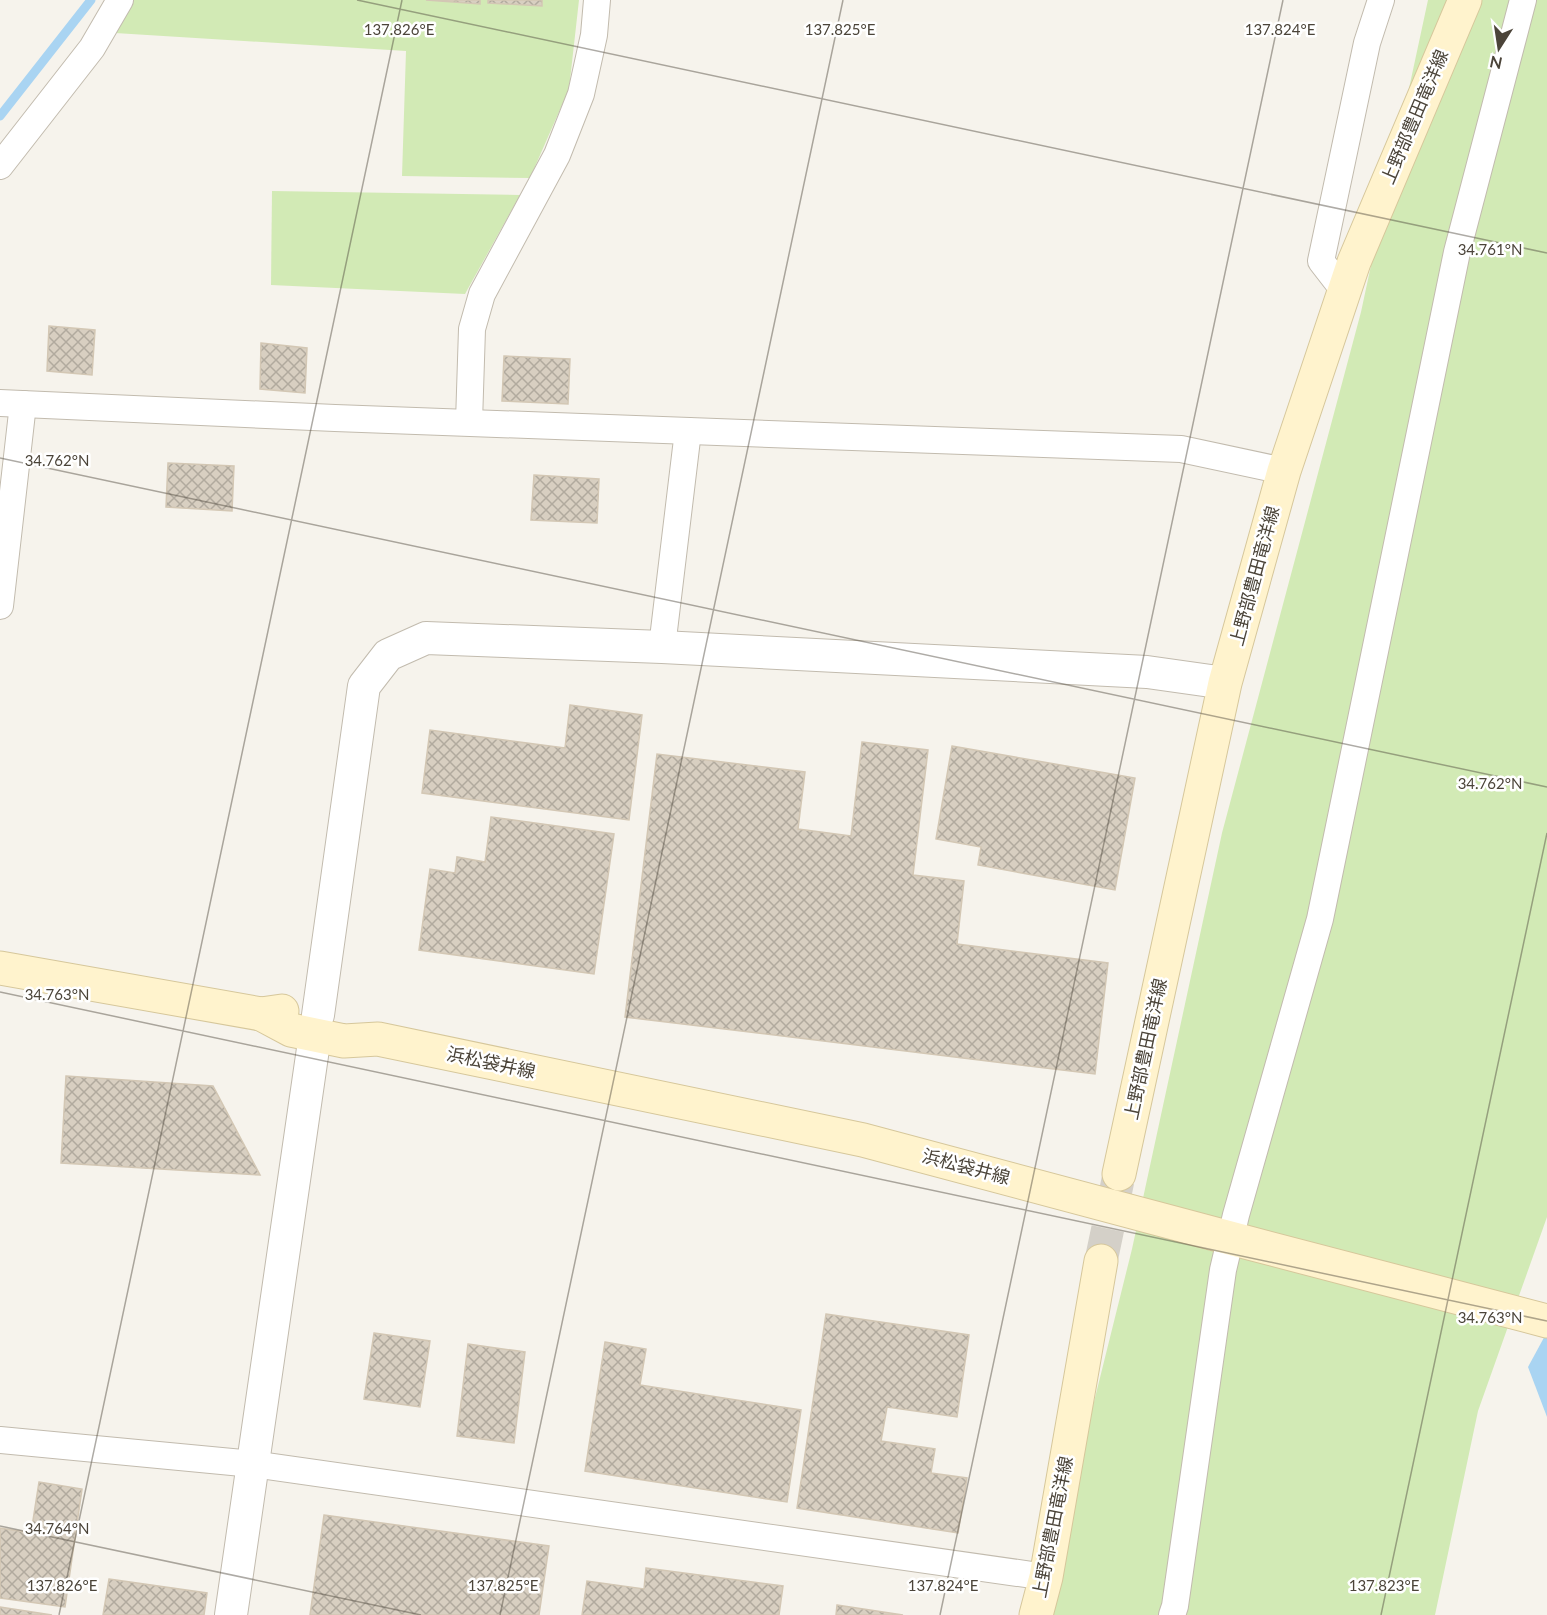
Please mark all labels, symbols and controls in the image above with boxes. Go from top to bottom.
north arrow [1469,18,1529,78]
text: 137.826°E [364,20,434,38]
text: 137.825°E [805,20,875,38]
text: 137.824°E [1245,20,1315,38]
street label: 上野部豊田竜洋線 [1376,46,1452,187]
text: N [1488,53,1504,74]
text: 34.761°N [1458,240,1522,258]
text: 34.762°N [25,451,89,469]
street label: 上野部豊田竜洋線 [1225,503,1283,648]
text: 34.762°N [1458,774,1522,792]
street label: 上野部豊田竜洋線 [1119,976,1171,1122]
text: 34.763°N [25,985,89,1003]
street label: 浜松袋井線 [445,1042,538,1082]
street label: 浜松袋井線 [920,1144,1013,1188]
text: 34.763°N [1458,1308,1522,1326]
street label: 上野部豊田竜洋線 [1027,1454,1077,1600]
text: 34.764°N [25,1519,89,1537]
text: 137.826°E [27,1576,97,1594]
text: 137.825°E [468,1576,538,1594]
text: 137.824°E [908,1576,978,1594]
text: 137.823°E [1349,1576,1419,1594]

